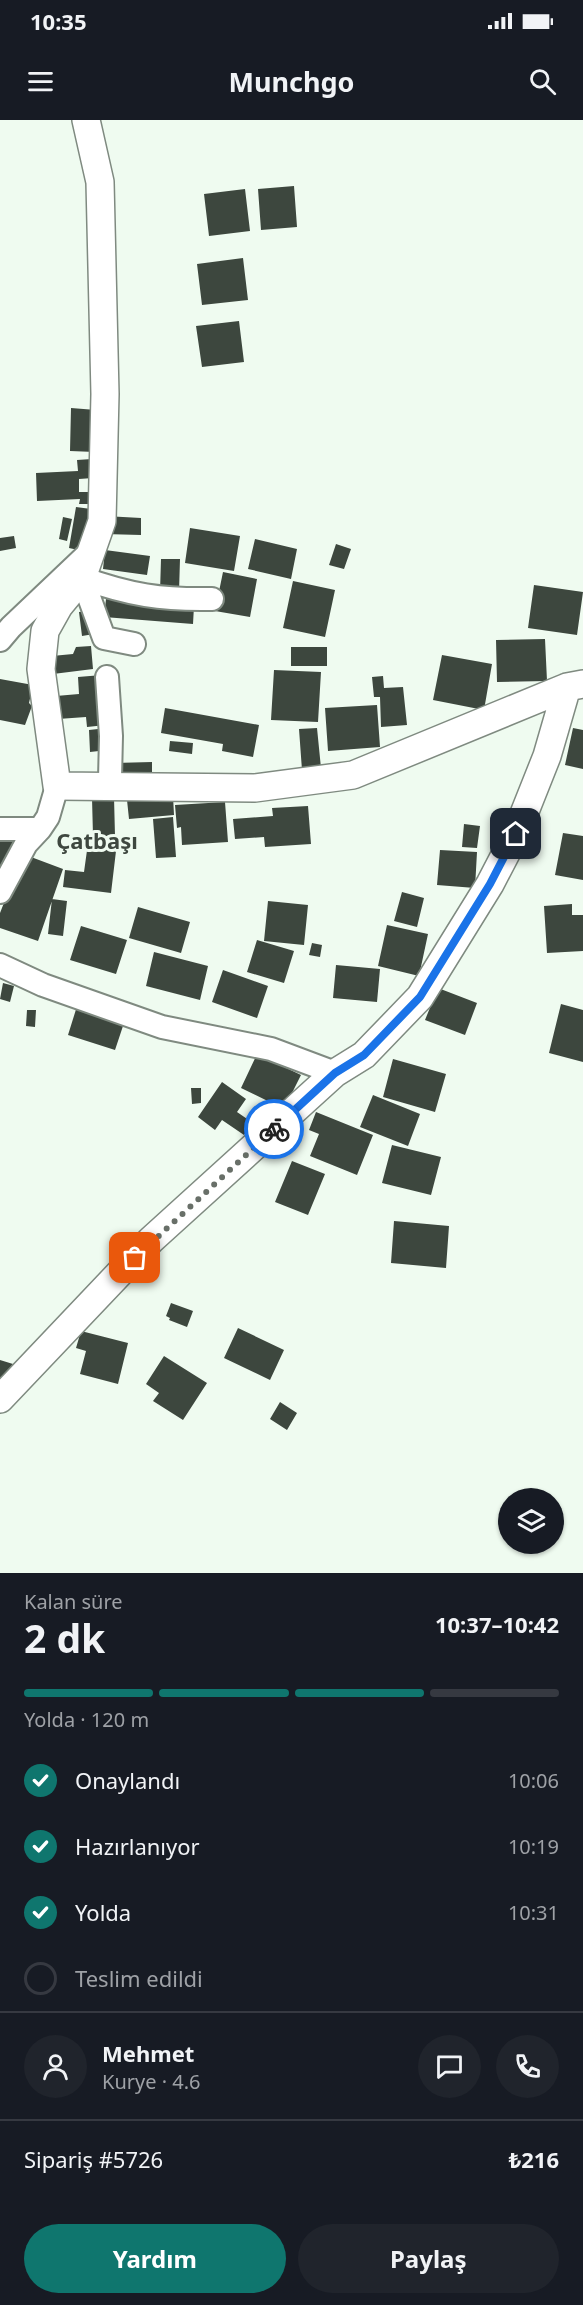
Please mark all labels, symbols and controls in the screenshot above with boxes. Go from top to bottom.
text: 10:35 [30,6,87,36]
text: Munchgo [229,63,354,100]
icon: menu [24,65,57,98]
icon: search [526,65,559,98]
pin [490,808,541,859]
icon: home [499,817,532,850]
district label: Çatbaşı [56,825,138,855]
courier [244,1099,304,1159]
icon: bike [258,1113,291,1146]
pin [109,1232,160,1283]
icon: bag [118,1241,151,1274]
map controls [498,1488,564,1554]
button: layers [498,1488,564,1554]
text: Kalan süre [24,1588,123,1615]
text: 10:37–10:42 [435,1609,559,1639]
text: 2 dk [24,1611,105,1664]
text: Yolda · 120 m [24,1706,149,1733]
icon: check [24,1764,57,1797]
text: Onaylandı [75,1765,180,1795]
text: 10:06 [508,1767,559,1794]
icon: check [24,1830,57,1863]
text: Hazırlanıyor [75,1831,200,1861]
text: 10:19 [508,1833,559,1860]
icon: check [24,1896,57,1929]
text: Yolda [75,1897,131,1927]
text: 10:31 [508,1899,559,1926]
text: Teslim edildi [75,1963,203,1993]
button: person [24,2035,87,2098]
button: chat [418,2035,481,2098]
button: phone [496,2035,559,2098]
text: Mehmet [102,2038,194,2068]
text: Kurye · 4.6 [102,2068,200,2095]
text: Sipariş #5726 [24,2144,163,2174]
text: ₺216 [509,2144,559,2174]
button: Yardım [24,2224,286,2293]
button: Paylaş [298,2224,559,2293]

